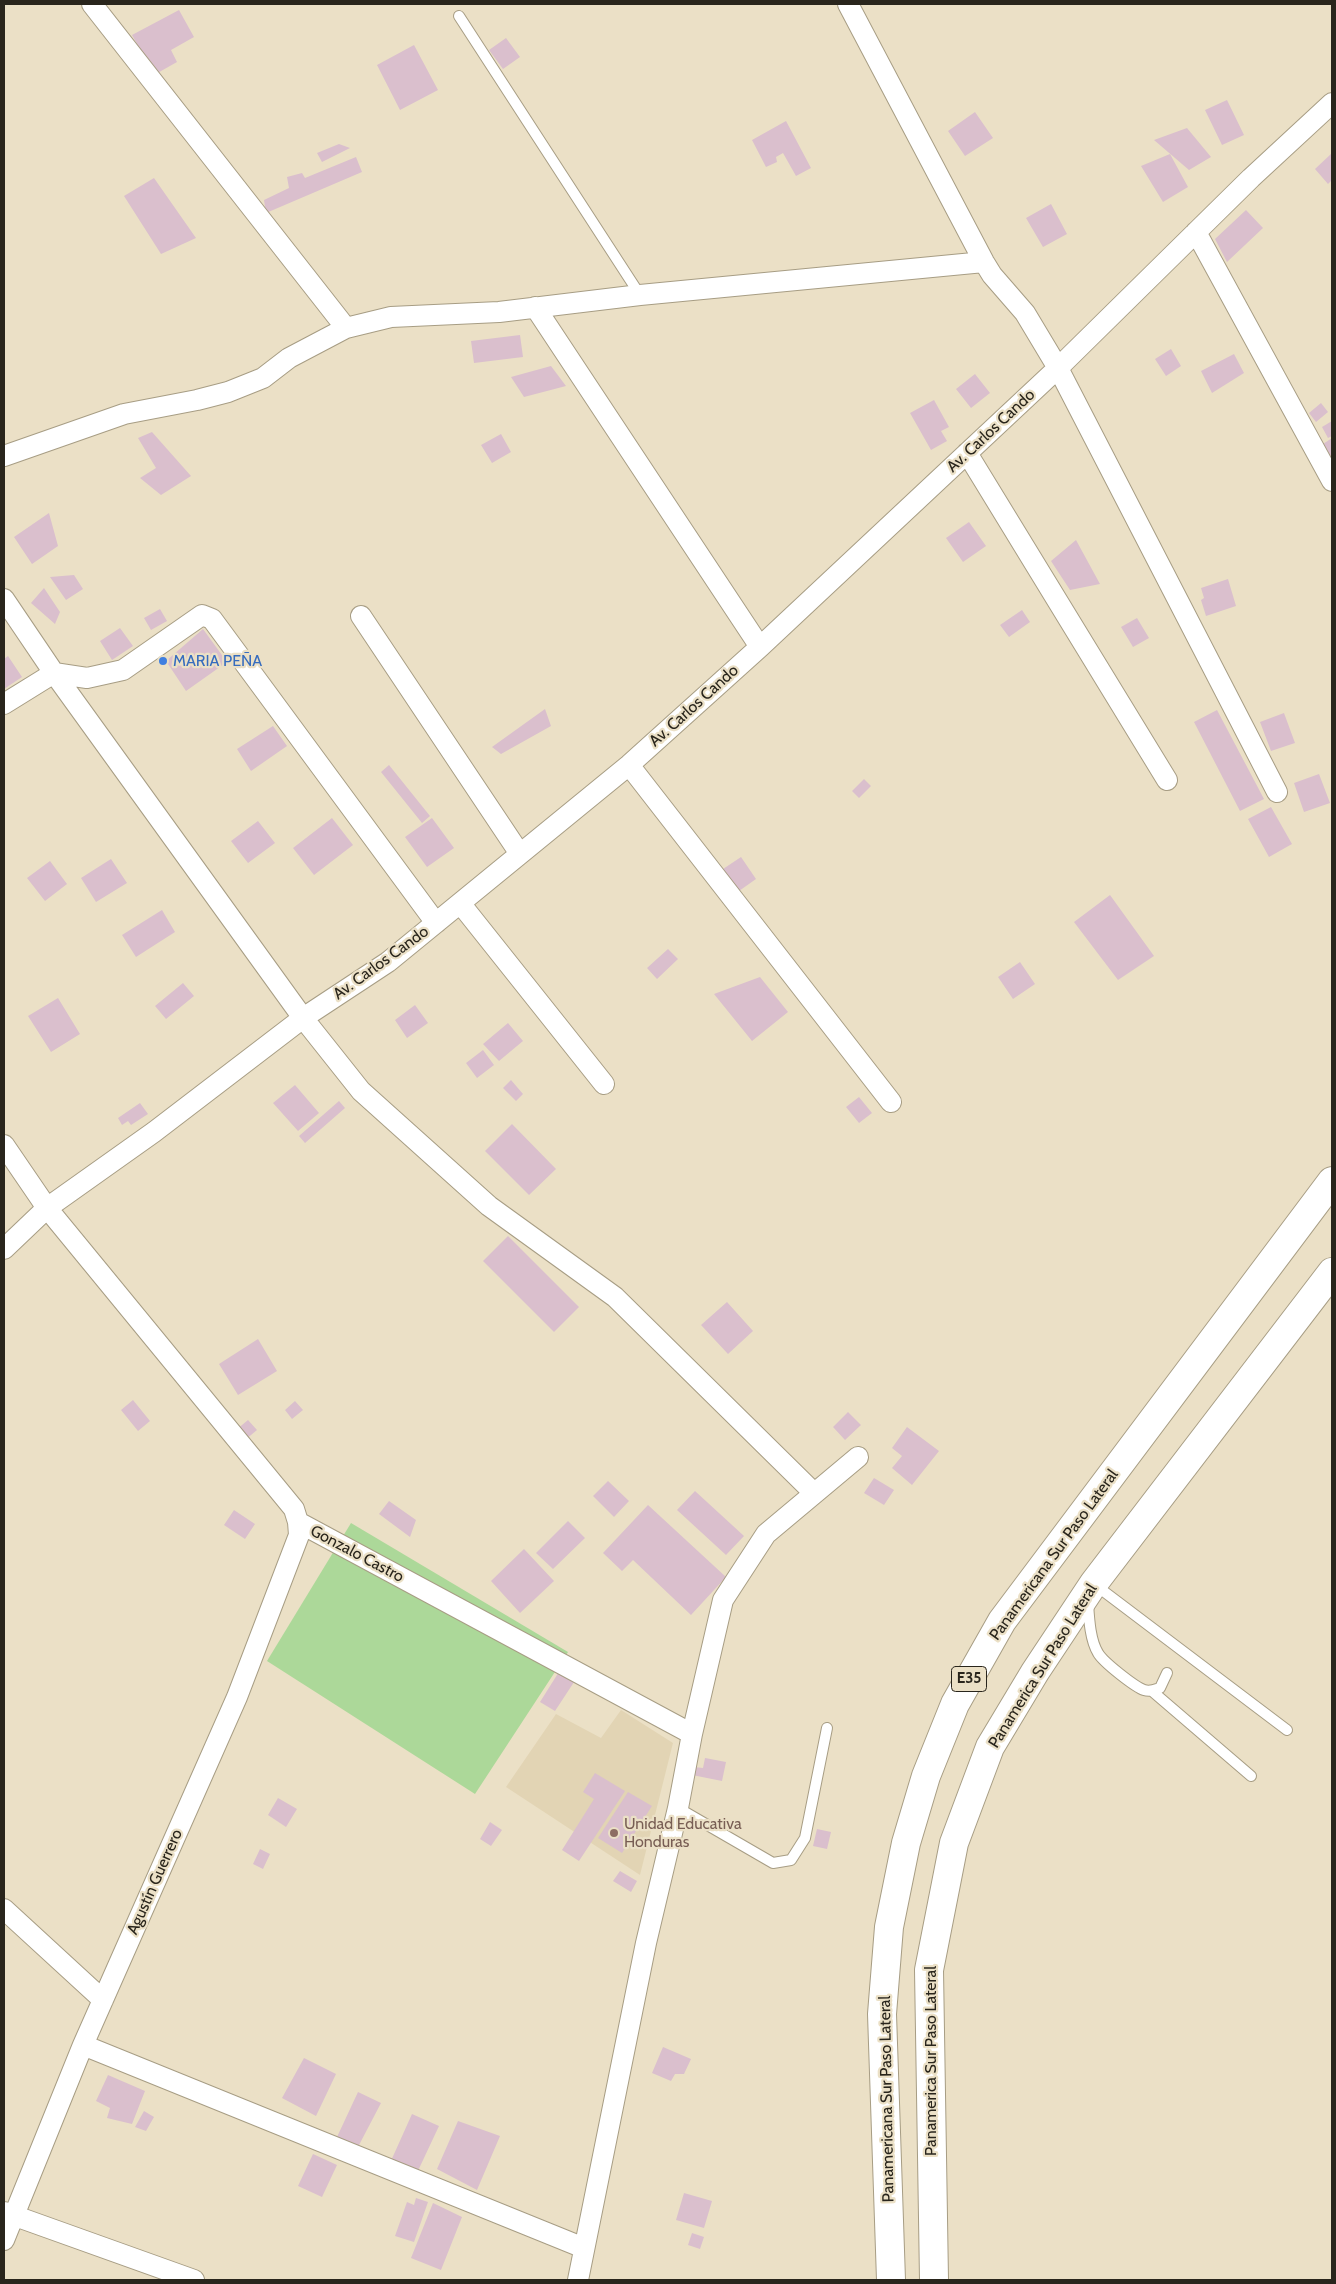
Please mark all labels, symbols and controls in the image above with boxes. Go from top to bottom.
street label: Av. Carlos Cando [943,385,1039,477]
place label: MARIA PEÑA [173,651,262,671]
marker: MARIA PEÑA [157,655,169,667]
street label: Av. Carlos Cando [646,661,742,751]
street label: Av. Carlos Cando [330,922,432,1004]
street label: Panamericana Sur Paso Lateral [986,1466,1122,1644]
street label: Gonzalo Castro [307,1521,407,1587]
street label: Panamerica Sur Paso Lateral [985,1580,1101,1752]
road number: E35 [952,1666,986,1692]
place label: Unidad Educativa Honduras [624,1814,742,1852]
street label: Agustín Guerrero [123,1826,187,1938]
marker: Unidad Educativa Honduras [608,1827,620,1839]
street label: Panamerica Sur Paso Lateral [921,1966,941,2156]
street label: Panamericana Sur Paso Lateral [876,1996,898,2202]

